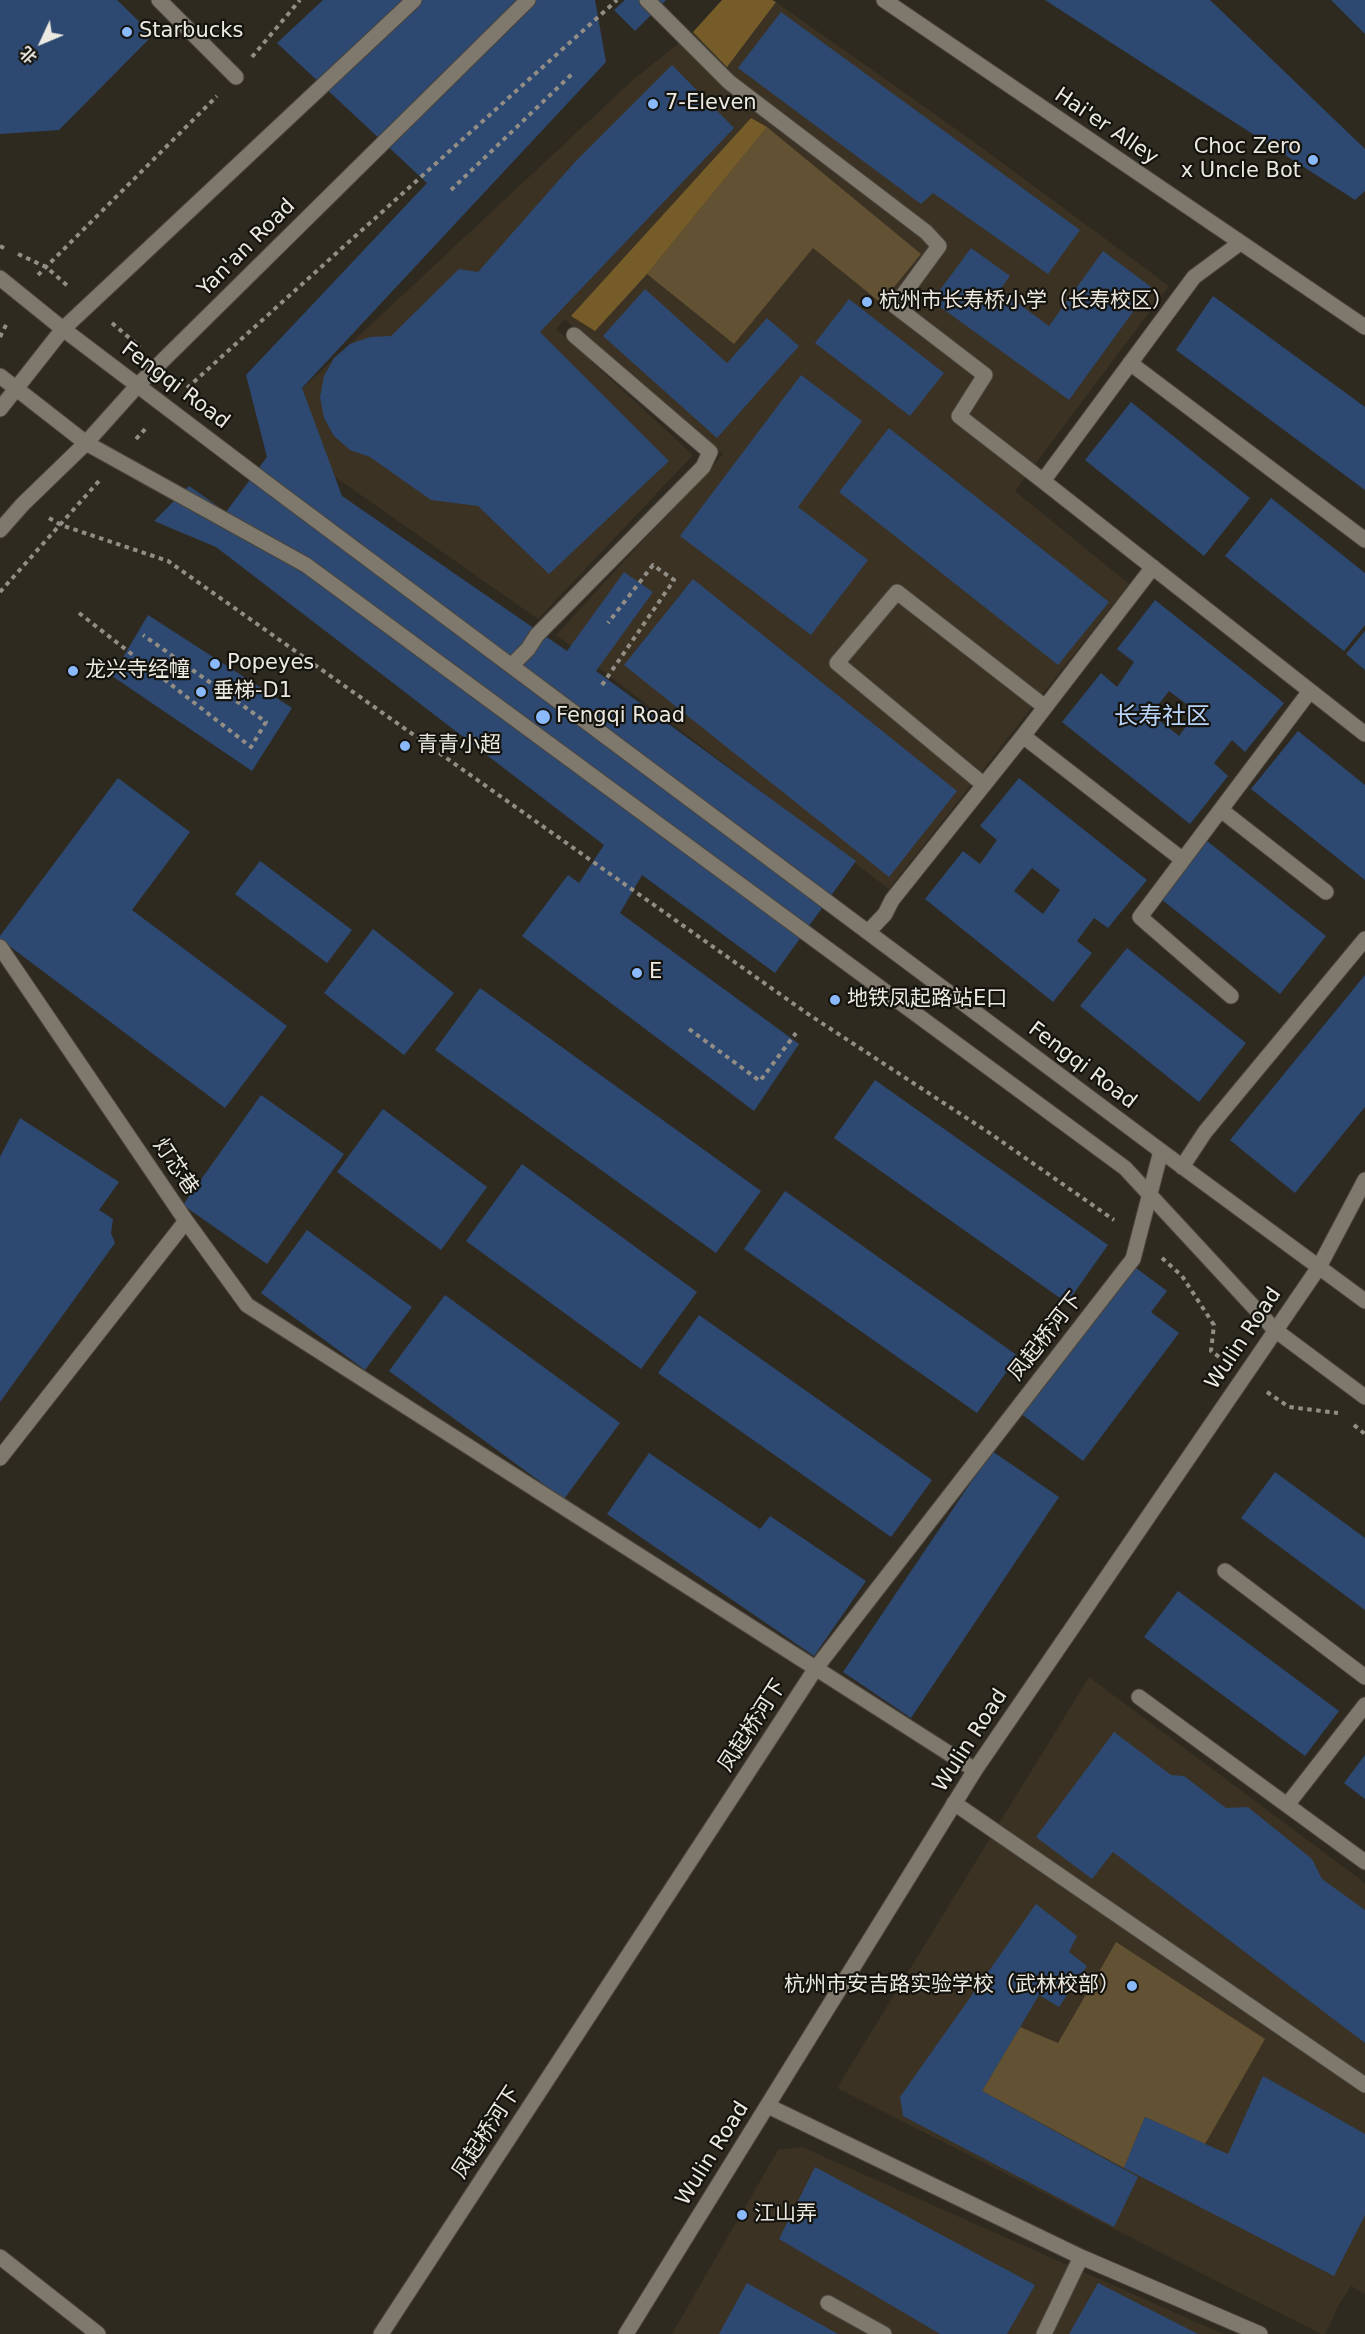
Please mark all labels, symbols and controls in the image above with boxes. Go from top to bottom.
north arrow [12,12,72,72]
place label: Starbucks [139,19,243,45]
marker: Starbucks [120,25,134,39]
text: 北 [16,42,41,67]
street label: Hai'er Alley [1049,83,1163,171]
place label: 7-Eleven [665,91,757,117]
marker: 7-Eleven [646,97,660,111]
place label: Choc Zero x Uncle Bot [1181,135,1301,185]
marker: Choc Zero x Uncle Bot [1306,153,1320,167]
street label: Yan'an Road [193,194,301,302]
place label: 杭州市长寿桥小学（长寿校区） [879,289,1173,315]
marker: 杭州市长寿桥小学（长寿校区） [860,295,874,309]
street label: Fengqi Road [116,337,234,435]
place label: Popeyes [227,651,314,677]
marker: Popeyes [208,657,222,671]
place label: 龙兴寺经幢 [85,658,190,684]
marker: 龙兴寺经幢 [66,664,80,678]
place label: 垂梯-D1 [213,679,292,705]
marker: 垂梯-D1 [194,685,208,699]
place label: Fengqi Road [556,704,685,730]
district label: 长寿社区 [1114,704,1210,732]
marker: Fengqi Road [534,708,552,726]
place label: 青青小超 [417,733,501,759]
marker: 青青小超 [398,739,412,753]
place label: E [649,960,662,986]
marker: E [630,966,644,980]
place label: 地铁凤起路站E口 [847,987,1007,1013]
marker: 地铁凤起路站E口 [828,993,842,1007]
street label: Fengqi Road [1023,1017,1141,1115]
street label: 灯芯巷 [147,1134,203,1200]
street label: Wulin Road [1201,1283,1287,1395]
street label: 凤起桥河下 [1004,1288,1088,1386]
street label: 凤起桥河下 [714,1675,792,1777]
street label: Wulin Road [928,1685,1014,1797]
place label: 杭州市安吉路实验学校（武林校部） [784,1973,1120,1999]
marker: 杭州市安吉路实验学校（武林校部） [1125,1979,1139,1993]
street label: 凤起桥河下 [448,2082,526,2184]
street label: Wulin Road [671,2097,755,2211]
place label: 江山弄 [754,2202,817,2228]
marker: 江山弄 [735,2208,749,2222]

